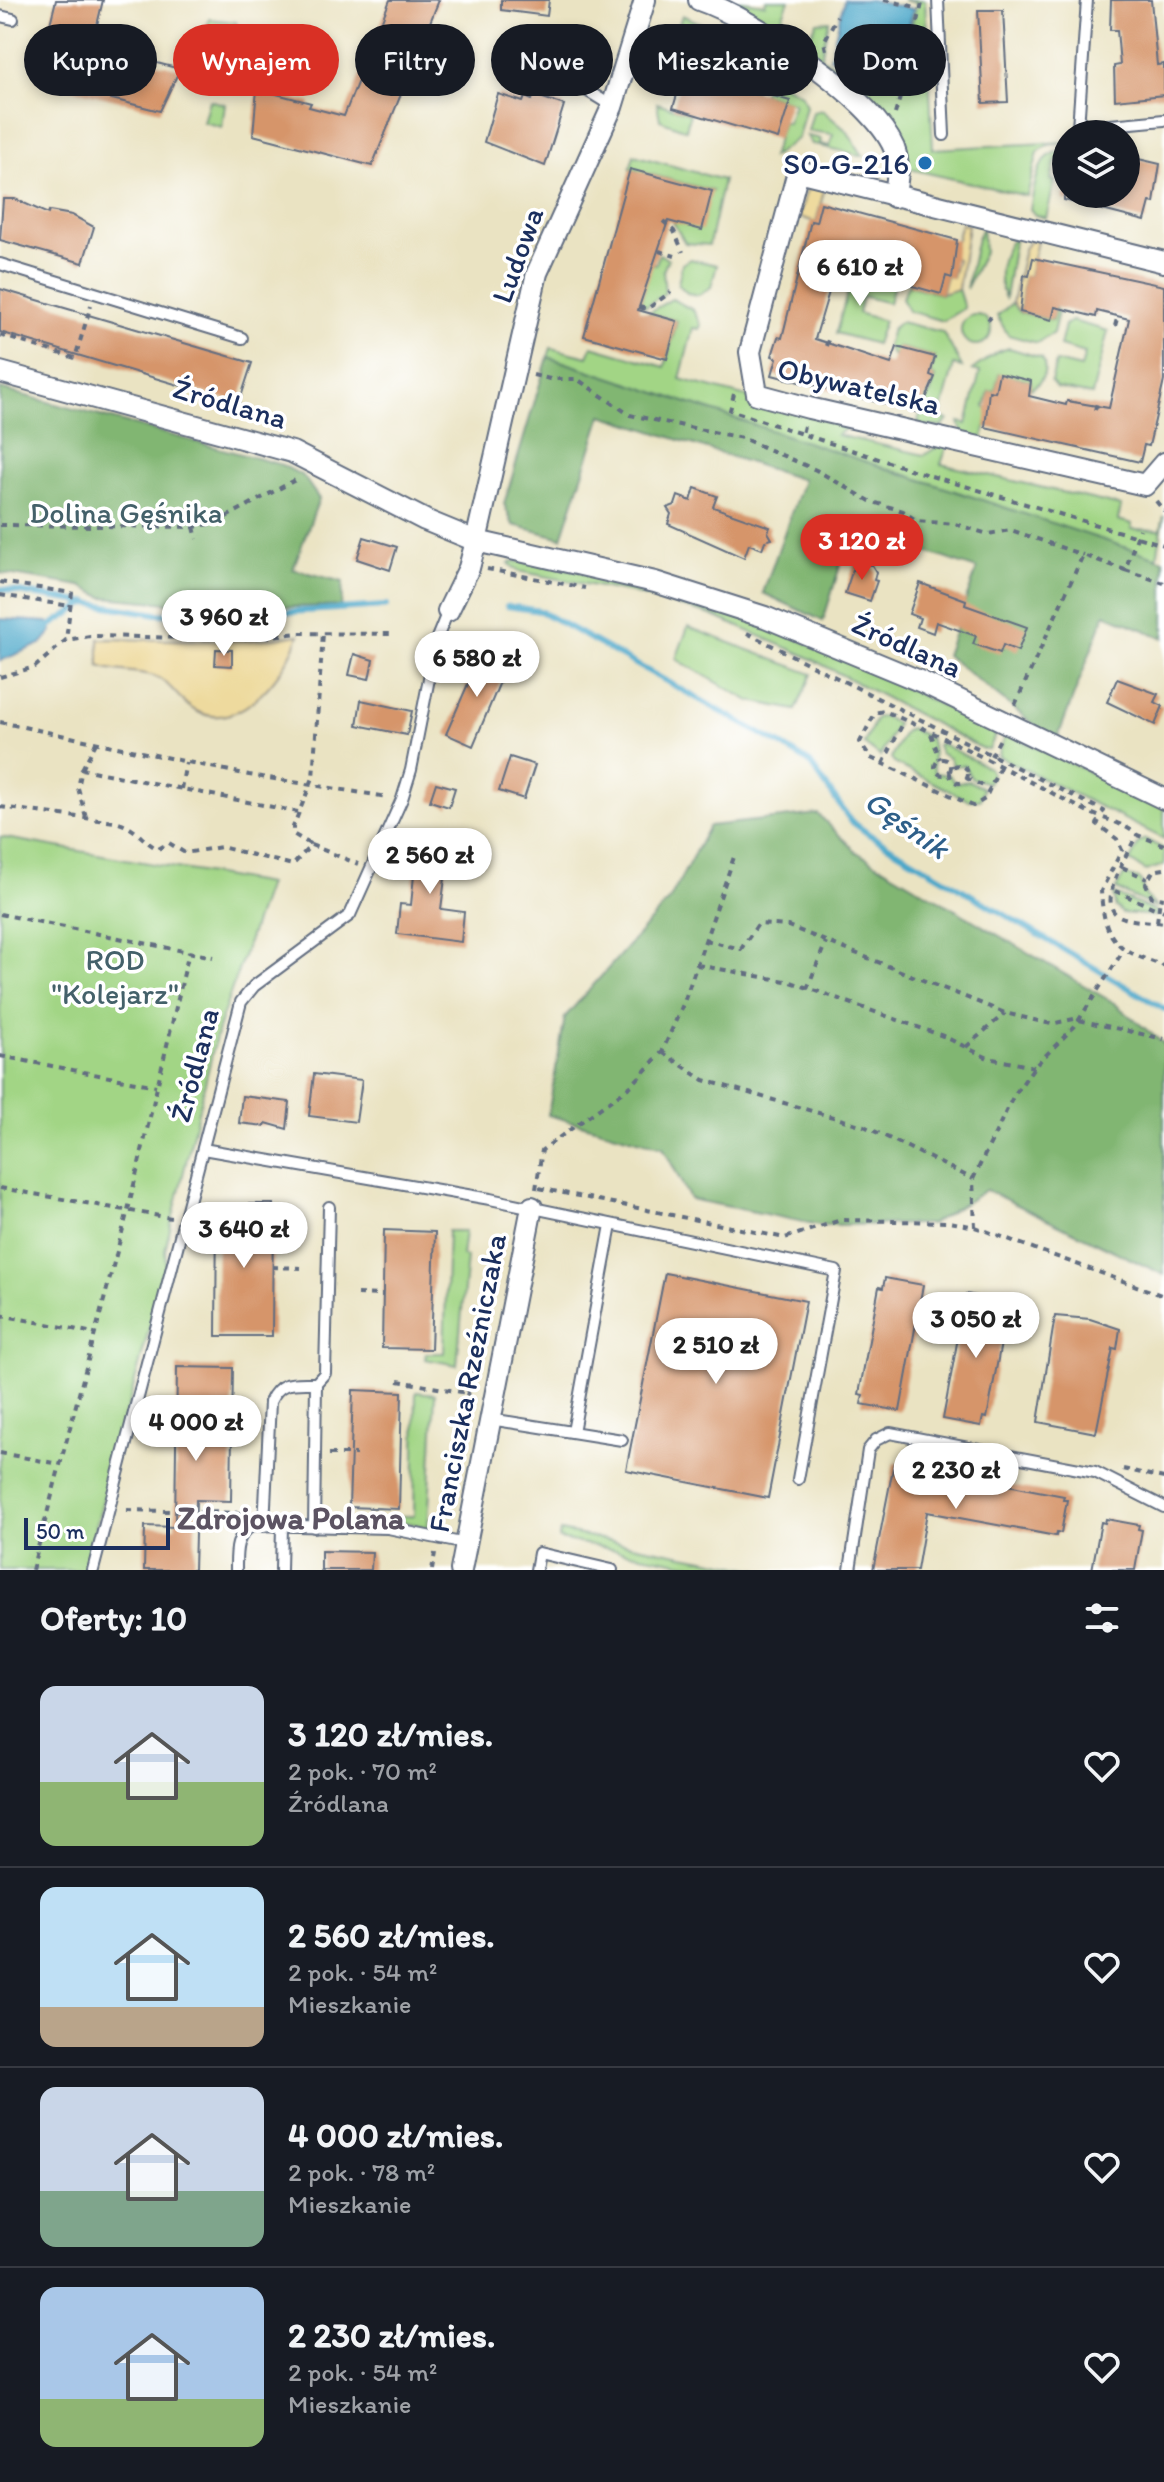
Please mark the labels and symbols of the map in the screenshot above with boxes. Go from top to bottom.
place label: S0-G-216 [783,145,909,182]
marker: S0-G-216 [916,154,934,172]
street label: Ludowa [483,202,552,308]
pin: 6 610 zł [777,240,943,308]
street label: Obywatelska [774,349,944,423]
street label: Źródlana [169,369,291,437]
park label: Dolina Gęśnika [29,494,223,531]
pin: 3 120 zł [779,514,945,582]
pin: 3 960 zł [141,590,307,658]
street label: Źródlana [846,604,968,686]
pin: 6 580 zł [394,631,560,699]
water label: Gęśnik [858,781,958,868]
pin: 2 560 zł [347,828,513,896]
park label: ROD "Kolejarz" [51,941,179,1012]
street label: Źródlana [161,1004,227,1126]
pin: 3 640 zł [161,1202,327,1270]
street label: Franciszka Rzeźniczaka [420,1230,514,1535]
pin: 3 050 zł [893,1292,1059,1360]
pin: 2 510 zł [633,1318,799,1386]
pin: 4 000 zł [113,1395,279,1463]
pin: 2 230 zł [873,1443,1039,1511]
district label: Zdrojowa Polana [177,1499,405,1537]
scale bar [24,1514,170,1550]

